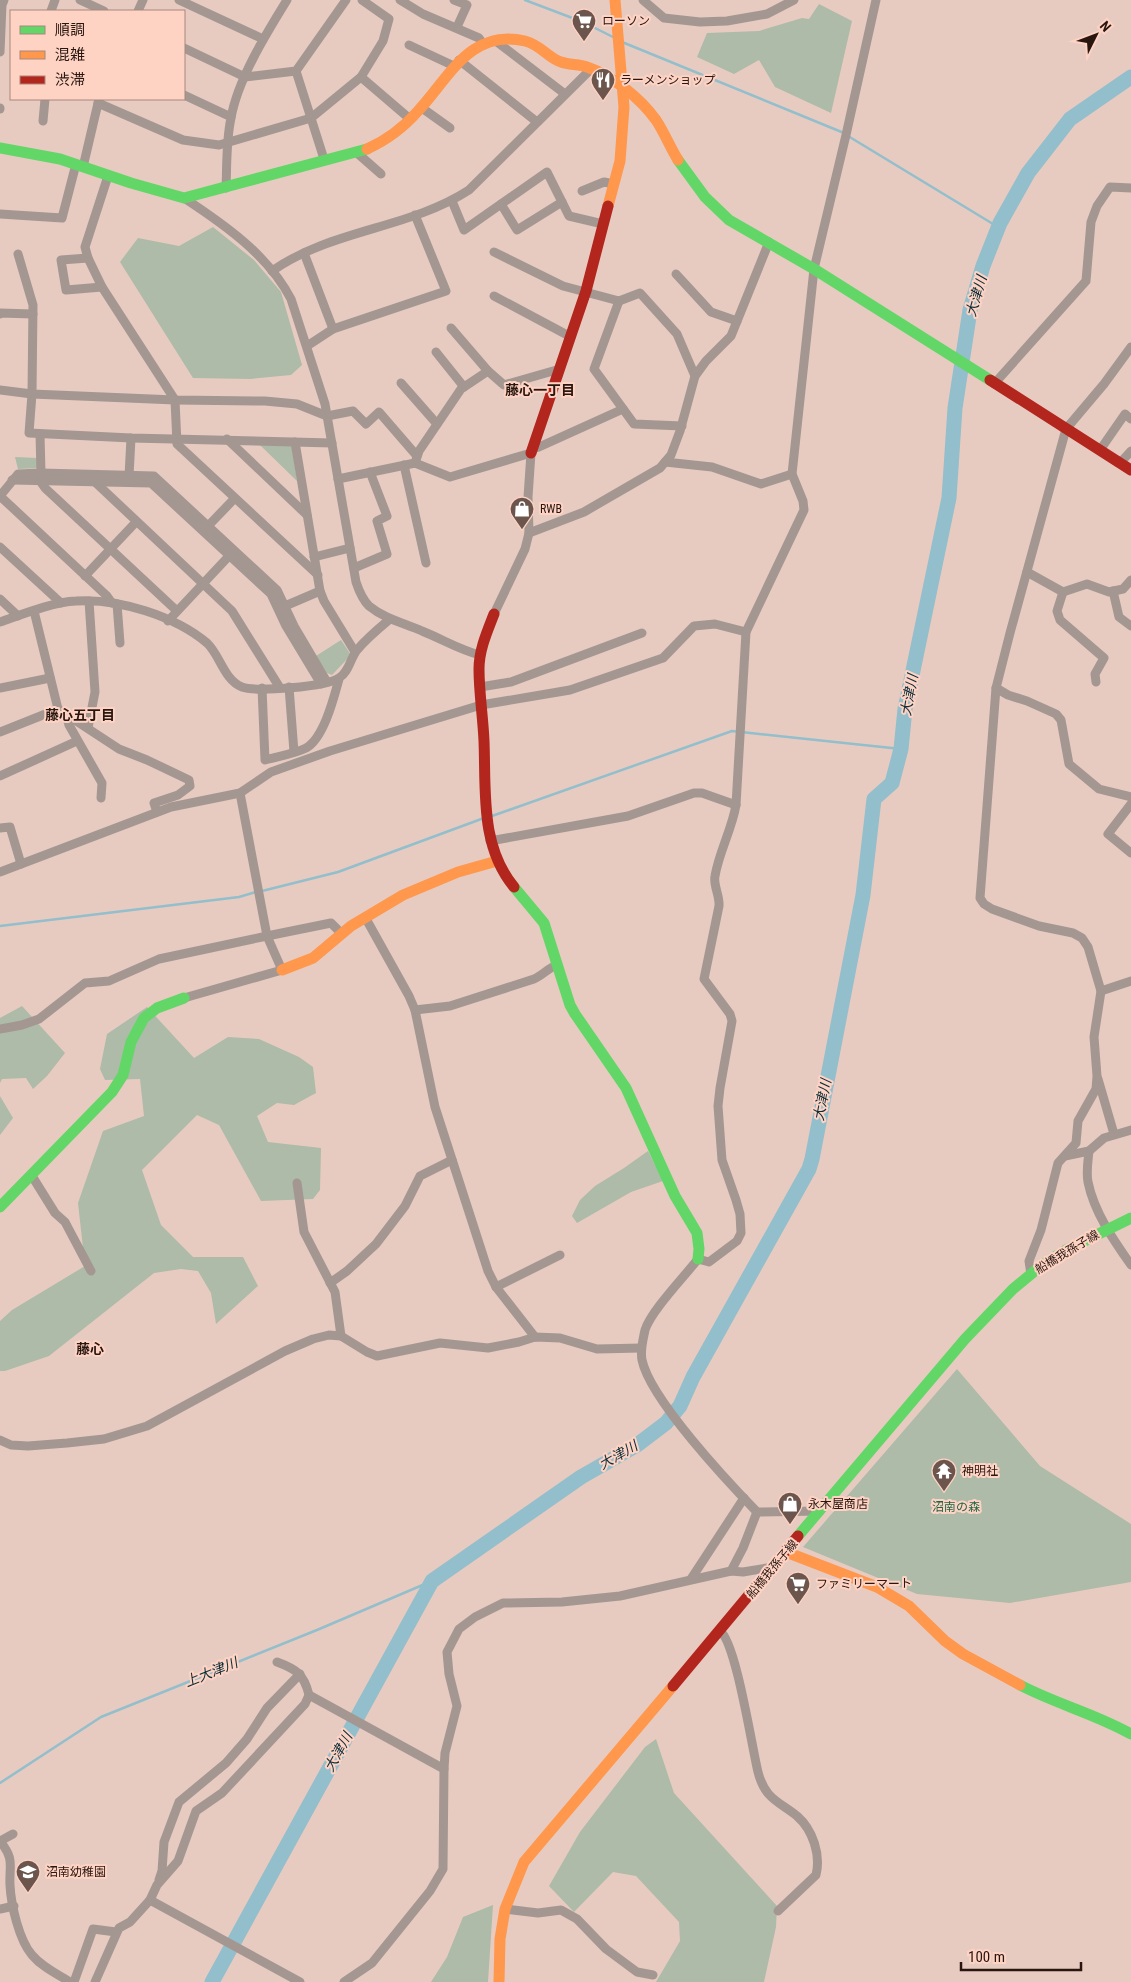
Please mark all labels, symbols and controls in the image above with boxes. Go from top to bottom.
supermarket icon: ローソン [571,8,597,42]
legend [10,10,185,100]
north arrow [1071,10,1121,60]
place label: ローソン [602,14,650,28]
text: N [1097,18,1114,35]
text: 順調 [55,21,85,39]
text: 混雑 [55,46,85,64]
restaurant icon: ラーメンショップ [590,67,616,101]
text: 渋滞 [55,71,85,89]
place label: ラーメンショップ [620,73,716,87]
water label: 大津川 [963,272,990,318]
district label: 藤心一丁目 [505,382,575,398]
shop icon: RWB [509,496,535,530]
place label: RWB [540,502,562,516]
water label: 大津川 [897,671,921,717]
district label: 藤心五丁目 [45,707,115,723]
water label: 大津川 [810,1076,834,1122]
street label: 船橋我孫子線 [1033,1227,1101,1277]
district label: 藤心 [76,1341,104,1357]
water label: 大津川 [596,1437,642,1472]
temple icon: 神明社 [931,1458,957,1492]
place label: 神明社 [962,1464,998,1478]
shop icon: 永木屋商店 [777,1491,803,1525]
place label: 永木屋商店 [808,1497,868,1511]
park label: 沼南の森 [932,1500,980,1514]
street label: 船橋我孫子線 [743,1537,801,1601]
supermarket icon: ファミリーマート [785,1571,811,1605]
place label: ファミリーマート [816,1577,912,1591]
water label: 上大津川 [182,1653,242,1690]
water label: 大津川 [321,1728,356,1774]
school or university icon: 沼南幼稚園 [15,1859,41,1893]
place label: 沼南幼稚園 [46,1865,106,1879]
scale bar [961,1940,1081,1972]
text: 100 m [968,1948,1005,1966]

